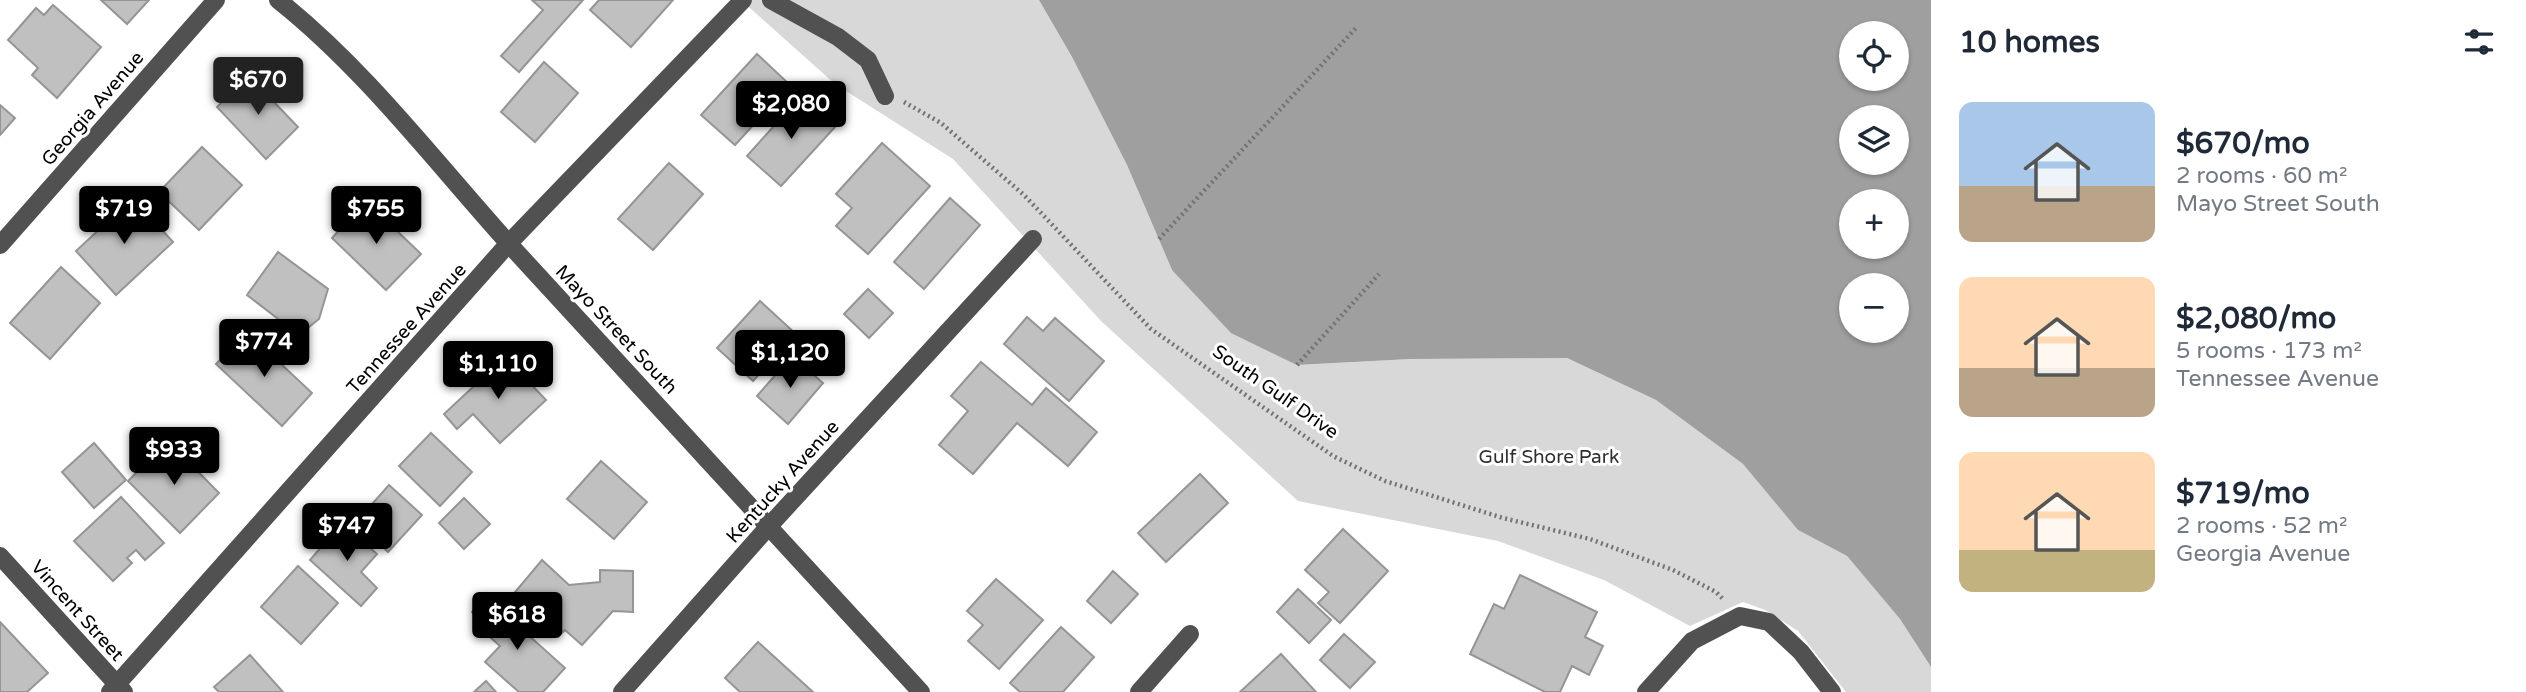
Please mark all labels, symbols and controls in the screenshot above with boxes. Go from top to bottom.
map controls [1839,21,1909,343]
button: locate [1839,21,1909,91]
icon: filters [2460,23,2498,61]
text: 10 homes [1959,24,2100,61]
street label: Georgia Avenue [37,47,148,170]
pin: $670 [217,58,299,117]
text: $670 [229,66,287,94]
pin: $2,080 [734,82,848,141]
text: $2,080 [752,90,830,118]
button: layers [1839,105,1909,175]
text: $670/mo [2176,125,2310,162]
icon: home [2015,130,2099,214]
text: 2 rooms · 60 m² [2176,162,2347,190]
pin: $719 [83,187,165,246]
pin: $755 [335,187,417,246]
button: + [1839,189,1909,259]
text: Mayo Street South [2176,190,2380,218]
text: $719 [95,195,153,223]
text: $755 [347,195,405,223]
street label: Tennessee Avenue [342,259,471,398]
street label: Mayo Street South [551,261,682,399]
button: − [1839,273,1909,343]
text: $2,080/mo [2176,300,2336,337]
icon: home [2015,305,2099,389]
pin: $774 [223,320,305,379]
text: $774 [235,328,293,356]
pin: $1,120 [733,330,847,390]
text: 5 rooms · 173 m² [2176,337,2362,365]
text: $1,120 [751,339,829,367]
street label: South Gulf Drive [1208,340,1342,443]
pin: $1,110 [441,342,555,401]
text: $1,110 [459,350,537,378]
text: Tennessee Avenue [2176,365,2379,393]
street label: Kentucky Avenue [722,416,844,547]
pin: $933 [133,428,215,487]
text: $933 [145,436,203,464]
park label: Gulf Shore Park [1479,446,1619,468]
text: $719/mo [2176,475,2310,512]
icon: home [2015,480,2099,564]
pin: $747 [306,504,388,563]
text: $747 [318,512,376,540]
text: 2 rooms · 52 m² [2176,512,2347,540]
text: Georgia Avenue [2176,540,2350,568]
street label: Vincent Street [26,556,128,666]
pin: $618 [476,592,558,652]
text: $618 [488,601,546,629]

